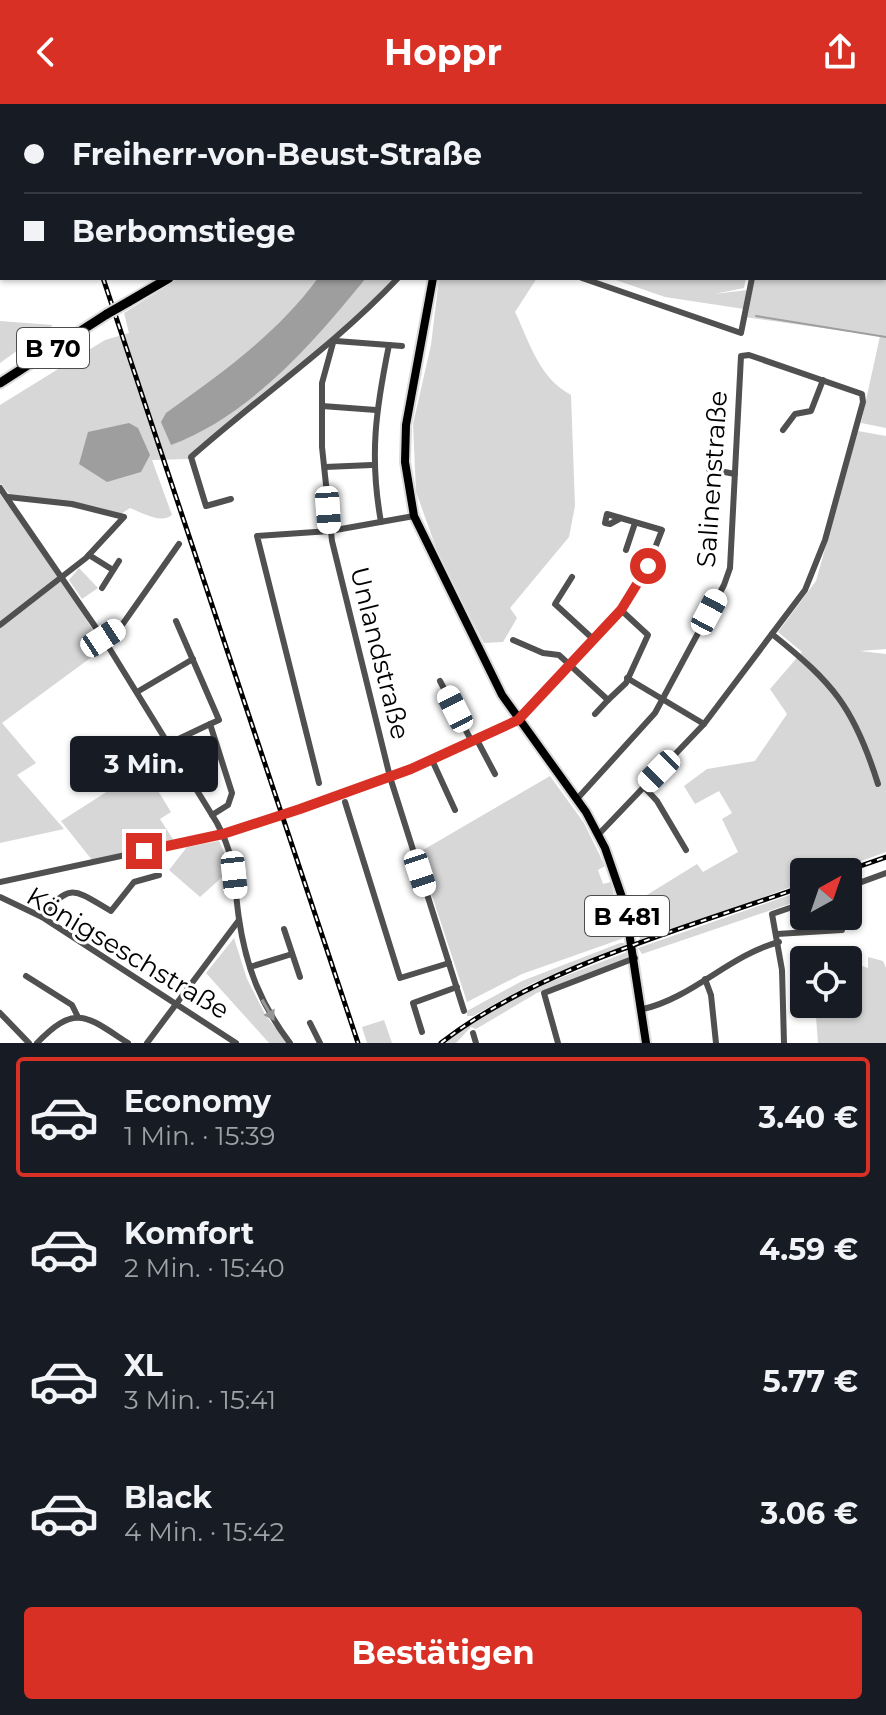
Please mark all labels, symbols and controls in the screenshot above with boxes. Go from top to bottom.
icon: back [24,30,68,74]
text: Hoppr [384,30,502,74]
icon: share [818,30,862,74]
text: Freiherr-von-Beust-Straße [72,136,482,173]
text: Berbomstiege [72,213,295,250]
road number: B 70 [17,328,89,368]
street label: Salinenstraße [690,389,734,569]
car [314,485,342,535]
route start [630,548,666,584]
street label: Unlandstraße [343,563,417,743]
car [687,585,731,639]
car [76,615,130,661]
car [433,682,477,736]
callout: 3 Min. [70,735,218,791]
car [634,746,684,796]
text: 3 Min. [104,748,184,780]
route end [126,833,162,869]
car [401,846,439,900]
car [220,850,248,900]
north arrow [790,858,862,930]
map controls [790,858,862,1018]
street label: Königseschstraße [21,880,235,1026]
road number: B 481 [585,896,669,936]
button: locate [790,946,862,1018]
one-way arrow [261,999,275,1021]
icon: car [28,1081,100,1153]
text: Economy [124,1083,271,1120]
text: 3.40 € [759,1099,858,1136]
text: 1 Min. · 15:39 [124,1120,275,1152]
icon: car [28,1213,100,1285]
text: Komfort [124,1215,254,1252]
text: 4.59 € [759,1231,858,1268]
text: 2 Min. · 15:40 [124,1252,285,1284]
icon: car [28,1345,100,1417]
text: XL [124,1347,163,1384]
text: 5.77 € [763,1363,858,1400]
text: 3 Min. · 15:41 [124,1384,276,1416]
icon: car [28,1477,100,1549]
text: Black [124,1479,212,1516]
text: 3.06 € [760,1495,858,1532]
text: 4 Min. · 15:42 [124,1516,285,1548]
button: Bestätigen [24,1607,862,1699]

